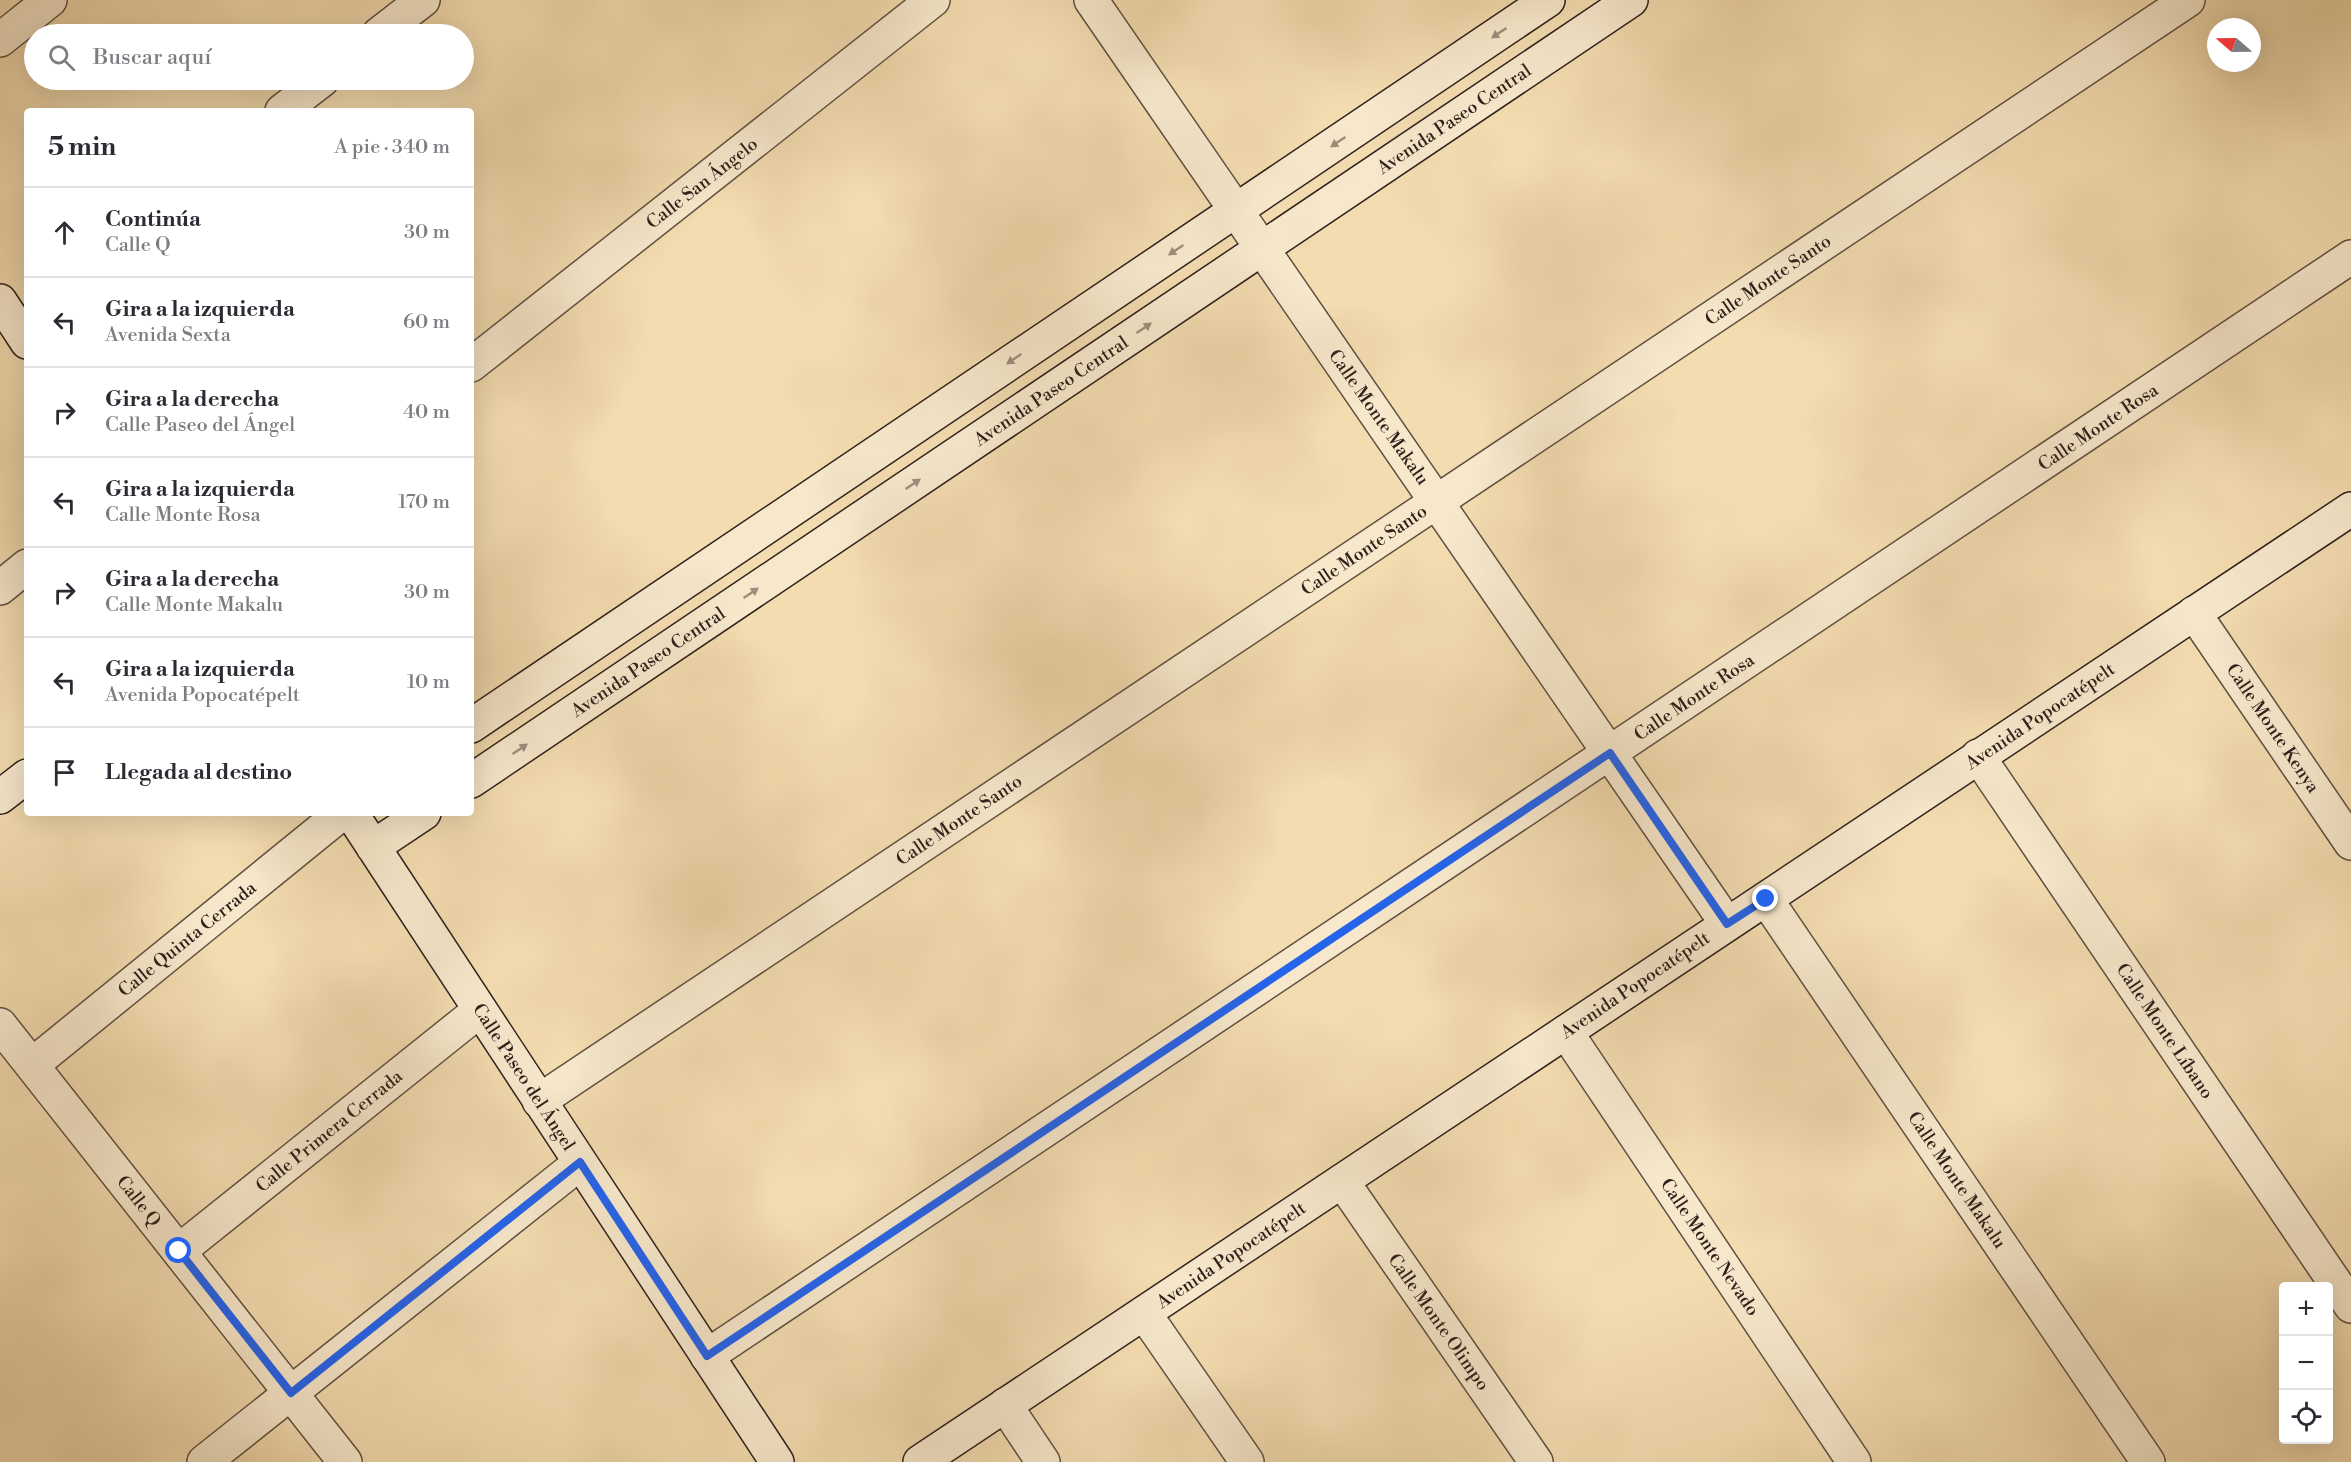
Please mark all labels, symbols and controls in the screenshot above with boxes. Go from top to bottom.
north arrow [2207,18,2261,72]
search box [24,24,474,90]
one-way arrow [1492,27,1508,39]
icon: search [45,41,78,74]
text: Buscar aquí [93,44,211,71]
street label: Avenida Paseo Central [1372,59,1536,180]
text: 5 min [48,131,116,163]
street label: Calle San Ángelo [642,133,763,234]
text: A pie · 340 m [334,135,450,160]
one-way arrow [1329,136,1346,147]
text: Continúa [105,206,201,233]
icon: ahead [48,216,81,249]
text: 30 m [404,220,450,245]
street label: Calle Monte Santo [1701,230,1836,331]
text: Calle Q [105,233,171,258]
one-way arrow [1168,245,1184,256]
text: Gira a la izquierda [105,296,295,323]
icon: left [48,306,81,339]
text: 60 m [403,310,450,335]
text: Avenida Sexta [105,323,231,348]
one-way arrow [1136,323,1152,334]
street label: Avenida Paseo Central [969,331,1133,452]
street label: Calle Monte Makalu [1323,345,1434,490]
one-way arrow [1006,354,1023,365]
street label: Calle Monte Rosa [2034,378,2164,476]
text: Gira a la derecha [105,386,279,413]
icon: right [48,396,81,429]
text: 40 m [403,400,450,425]
text: Calle Paseo del Ángel [105,413,295,438]
text: Gira a la izquierda [105,476,295,503]
one-way arrow [904,478,920,490]
icon: left [48,486,81,519]
text: 170 m [398,490,450,515]
street label: Calle Monte Santo [1297,500,1432,601]
text: Calle Monte Rosa [105,503,261,528]
text: Gira a la derecha [105,566,279,593]
icon: right [48,576,81,609]
text: 30 m [404,580,450,605]
one-way arrow [743,588,759,599]
text: Calle Monte Makalu [105,593,283,618]
street label: Avenida Paseo Central [566,602,730,723]
street label: Calle Monte Rosa [1630,648,1760,746]
text: Gira a la izquierda [105,656,295,683]
street label: Avenida Popocatépelt [1960,657,2120,776]
street label: Calle Monte Kenya [2221,659,2325,798]
icon: left [48,666,81,699]
text: 10 m [407,670,450,695]
text: Avenida Popocatépelt [105,683,300,708]
one-way arrow [511,743,527,755]
icon: arrive [48,756,81,789]
text: Llegada al destino [105,759,292,786]
street label: Calle Monte Santo [892,770,1027,871]
street label: Calle Quinta Cerrada [114,876,262,1002]
route end [1752,885,1778,911]
street label: Avenida Popocatépelt [1555,926,1715,1045]
street label: Calle Monte Líbano [2111,959,2219,1104]
street label: Calle Paseo del Ángel [467,999,580,1156]
street label: Calle Primera Cerrada [251,1064,408,1198]
street label: Calle Monte Makalu [1902,1107,2011,1254]
street label: Calle Q [111,1171,166,1232]
street label: Calle Monte Nevado [1655,1174,1764,1321]
street label: Avenida Popocatépelt [1151,1196,1311,1315]
route start [165,1237,191,1263]
street label: Calle Monte Olimpo [1383,1249,1495,1395]
map controls [2279,1282,2333,1444]
button: + [2279,1282,2333,1336]
button: − [2279,1336,2333,1390]
button: locate [2279,1390,2333,1444]

